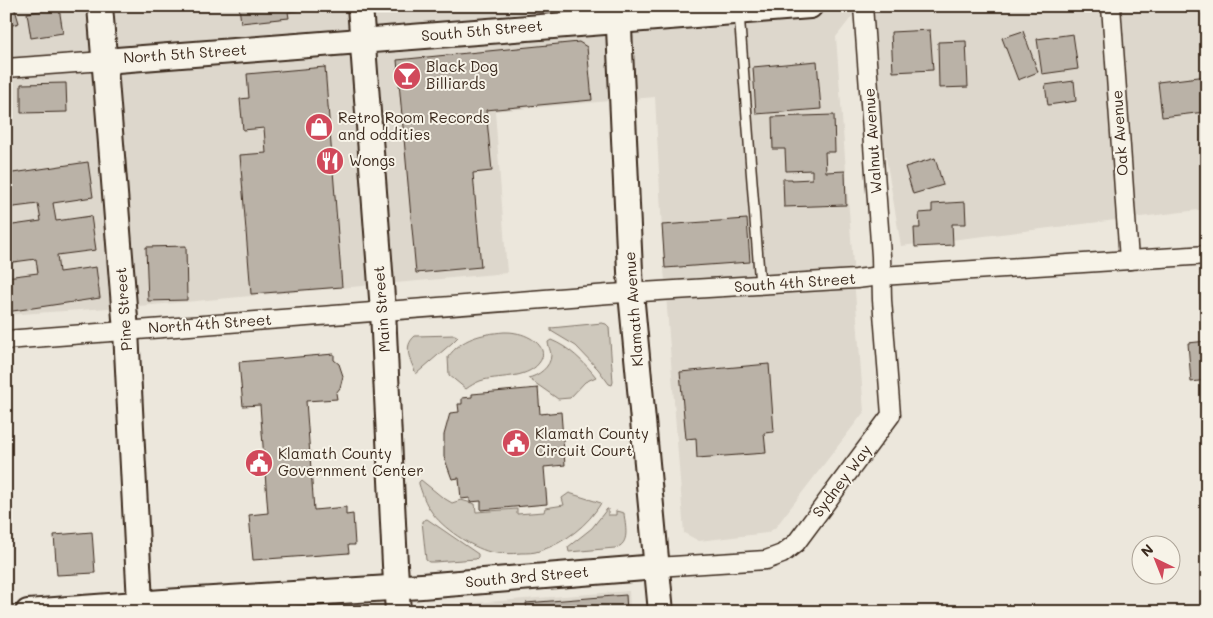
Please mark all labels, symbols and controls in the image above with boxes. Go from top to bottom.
street label: South 5th Street [420,15,543,45]
street label: North 5th Street [123,39,247,67]
place label: Black Dog Billiards [426,56,498,93]
bar icon: Black Dog Billiards [392,61,422,91]
street label: Walnut Avenue [858,87,886,195]
street label: Oak Avenue [1106,90,1132,177]
place label: Retro Room Records and oddities [338,107,490,144]
shop icon: Retro Room Records and oddities [304,112,334,142]
restaurant icon: Wongs [315,146,345,176]
place label: Wongs [349,150,395,170]
street label: Klamath Avenue [619,251,647,367]
street label: Main Street [368,265,394,353]
street label: Pine Street [110,267,136,352]
street label: South 4th Street [733,268,856,296]
street label: North 4th Street [147,309,272,337]
place label: Klamath County Circuit Court [535,423,649,460]
public building icon: Klamath County Circuit Court [501,428,531,458]
street label: Sydney Way [807,440,875,521]
place label: Klamath County Government Center [278,443,424,480]
public building icon: Klamath County Government Center [244,448,274,478]
north arrow [1130,536,1180,586]
text: N [1136,540,1157,561]
street label: South 3rd Street [464,561,589,591]

